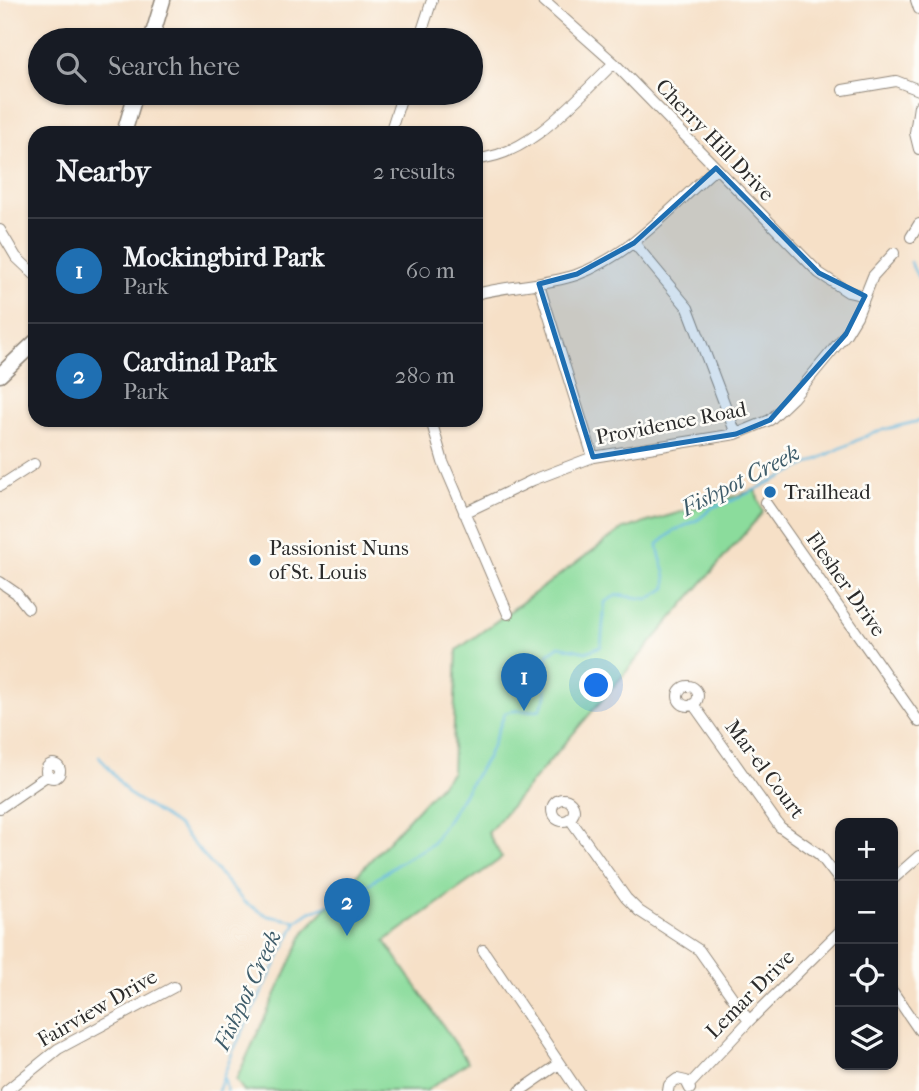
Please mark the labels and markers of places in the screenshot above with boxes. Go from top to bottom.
place label: Trailhead [784,480,871,504]
marker: Trailhead [762,484,778,500]
place label: Passionist Nuns of St. Louis [269,536,409,584]
marker: Passionist Nuns of St. Louis [247,552,263,568]
pin: 1 [501,653,547,711]
pin: 2 [324,878,370,936]

